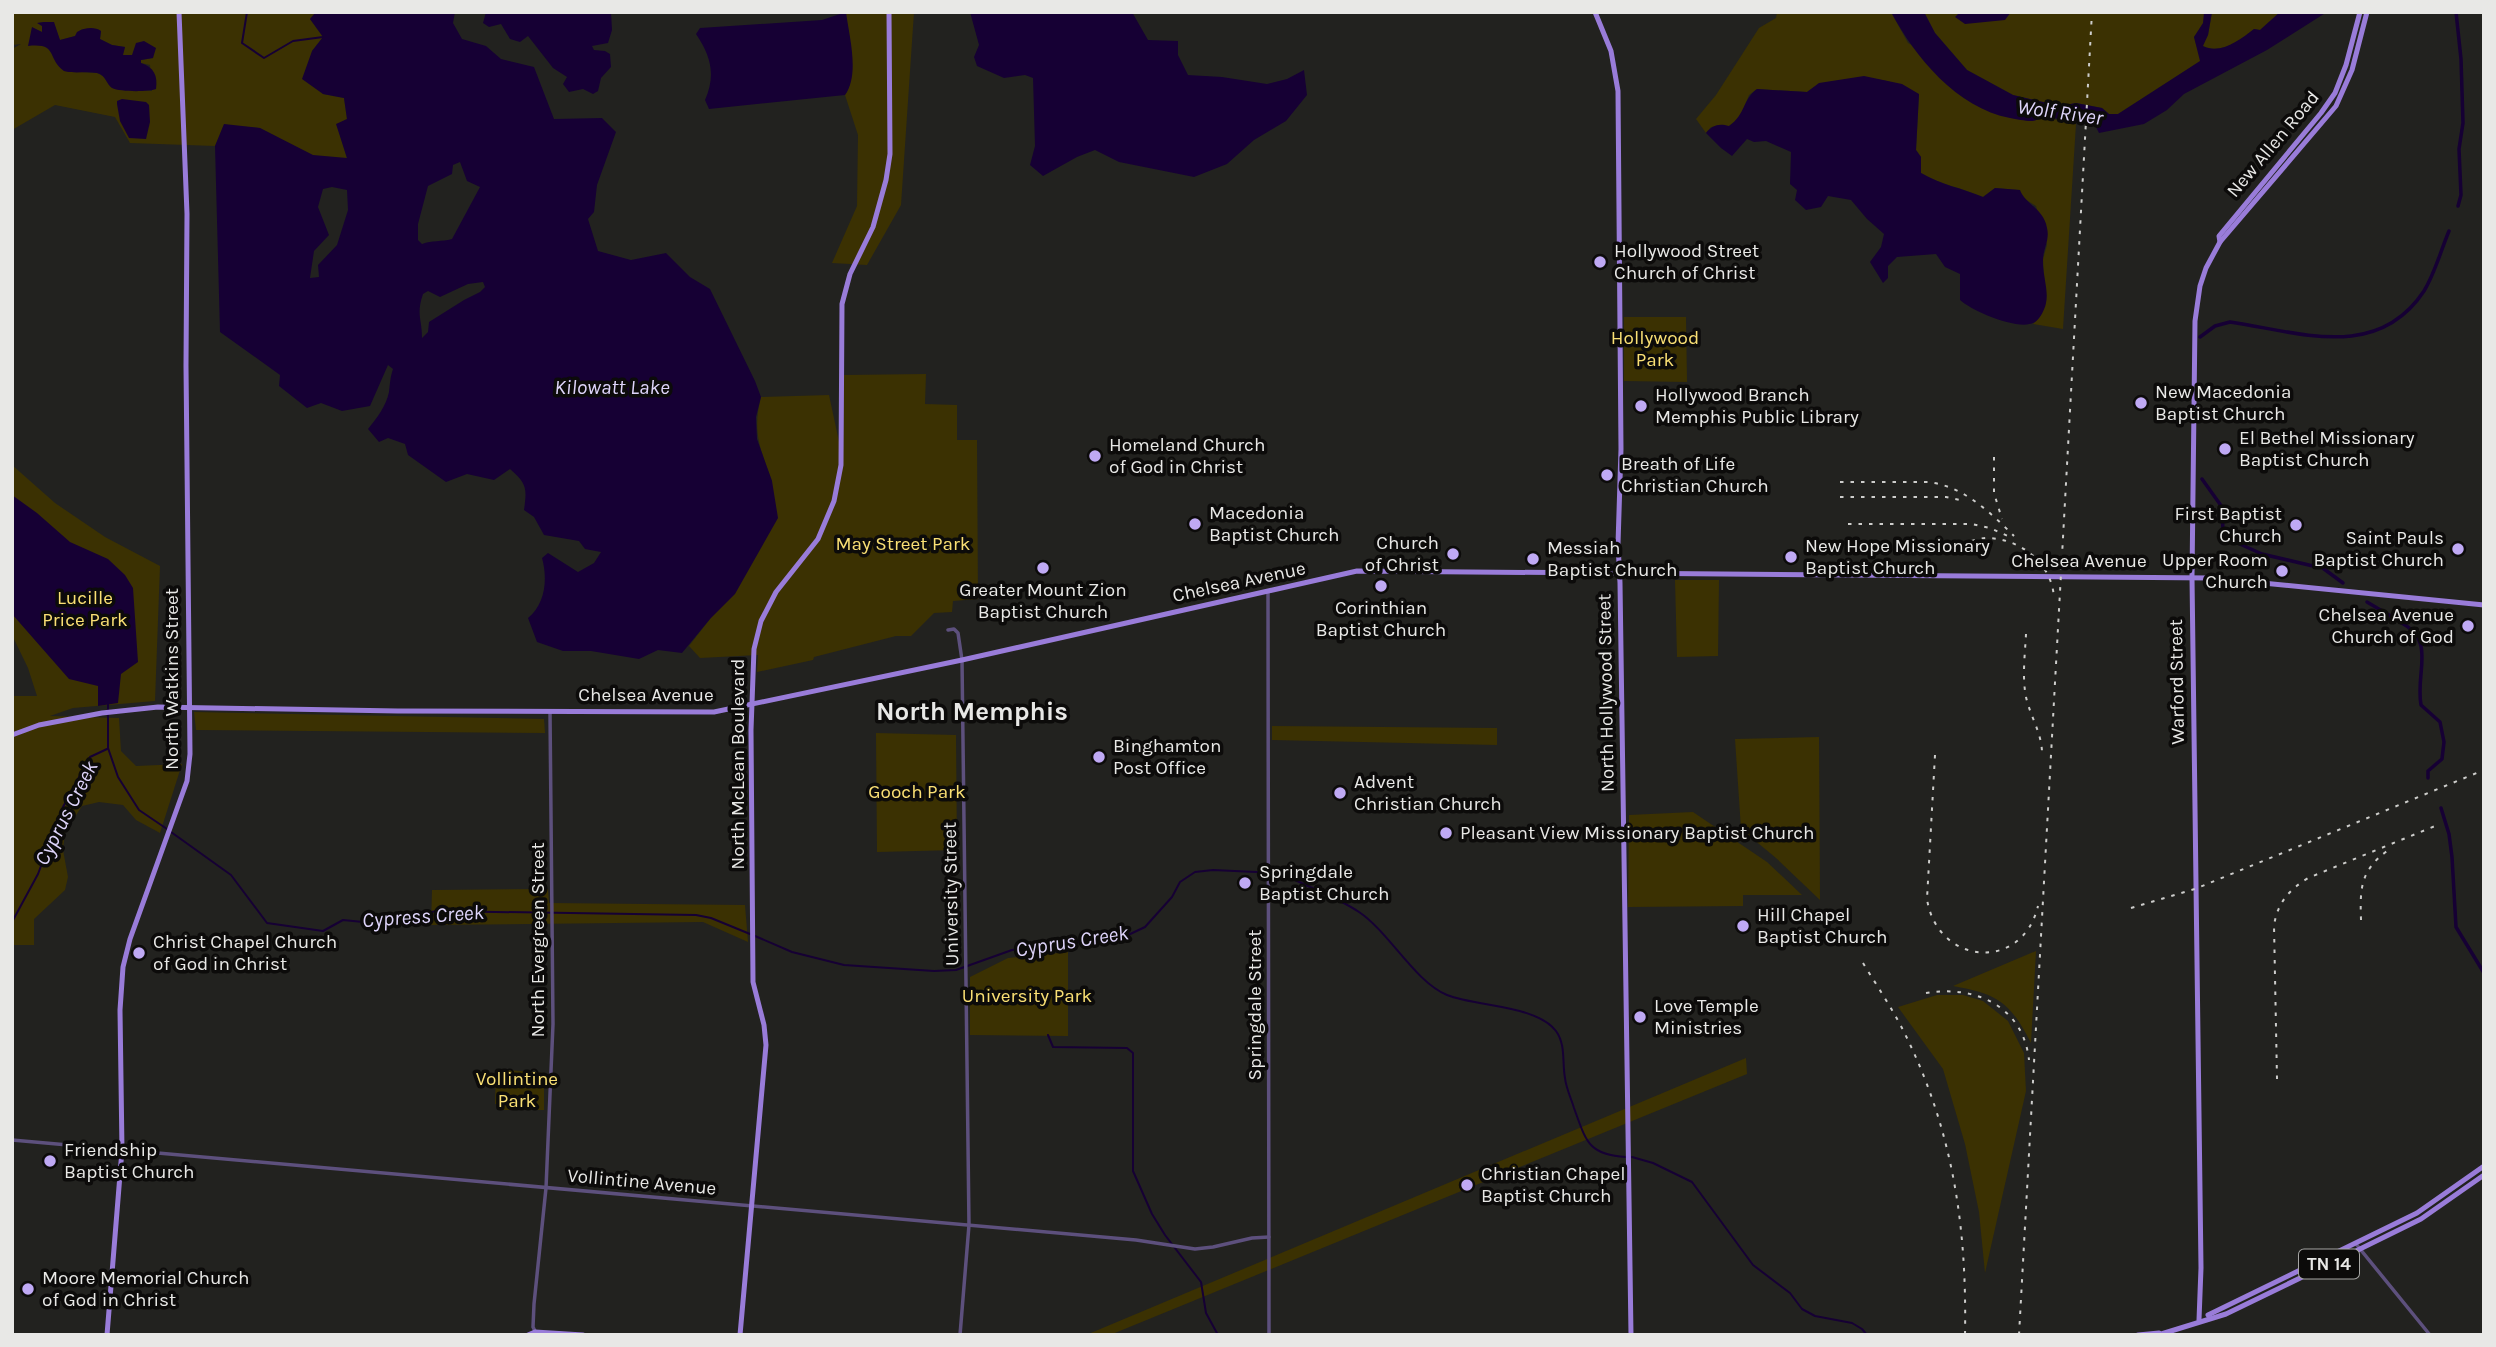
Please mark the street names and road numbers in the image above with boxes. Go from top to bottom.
street label: New Allen Road [2222,86,2324,202]
street label: Chelsea Avenue [2011,550,2147,572]
street label: Chelsea Avenue [1170,557,1308,607]
street label: North Watkins Street [161,588,183,770]
street label: North Hollywood Street [1593,594,1619,792]
street label: Warford Street [2165,619,2189,745]
street label: North McLean Boulevard [727,658,749,870]
street label: Chelsea Avenue [578,684,714,706]
street label: University Street [939,822,963,966]
street label: North Evergreen Street [527,842,549,1038]
street label: Springdale Street [1244,930,1266,1080]
street label: Vollintine Avenue [567,1165,717,1199]
road number: TN 14 [2299,1250,2359,1279]

